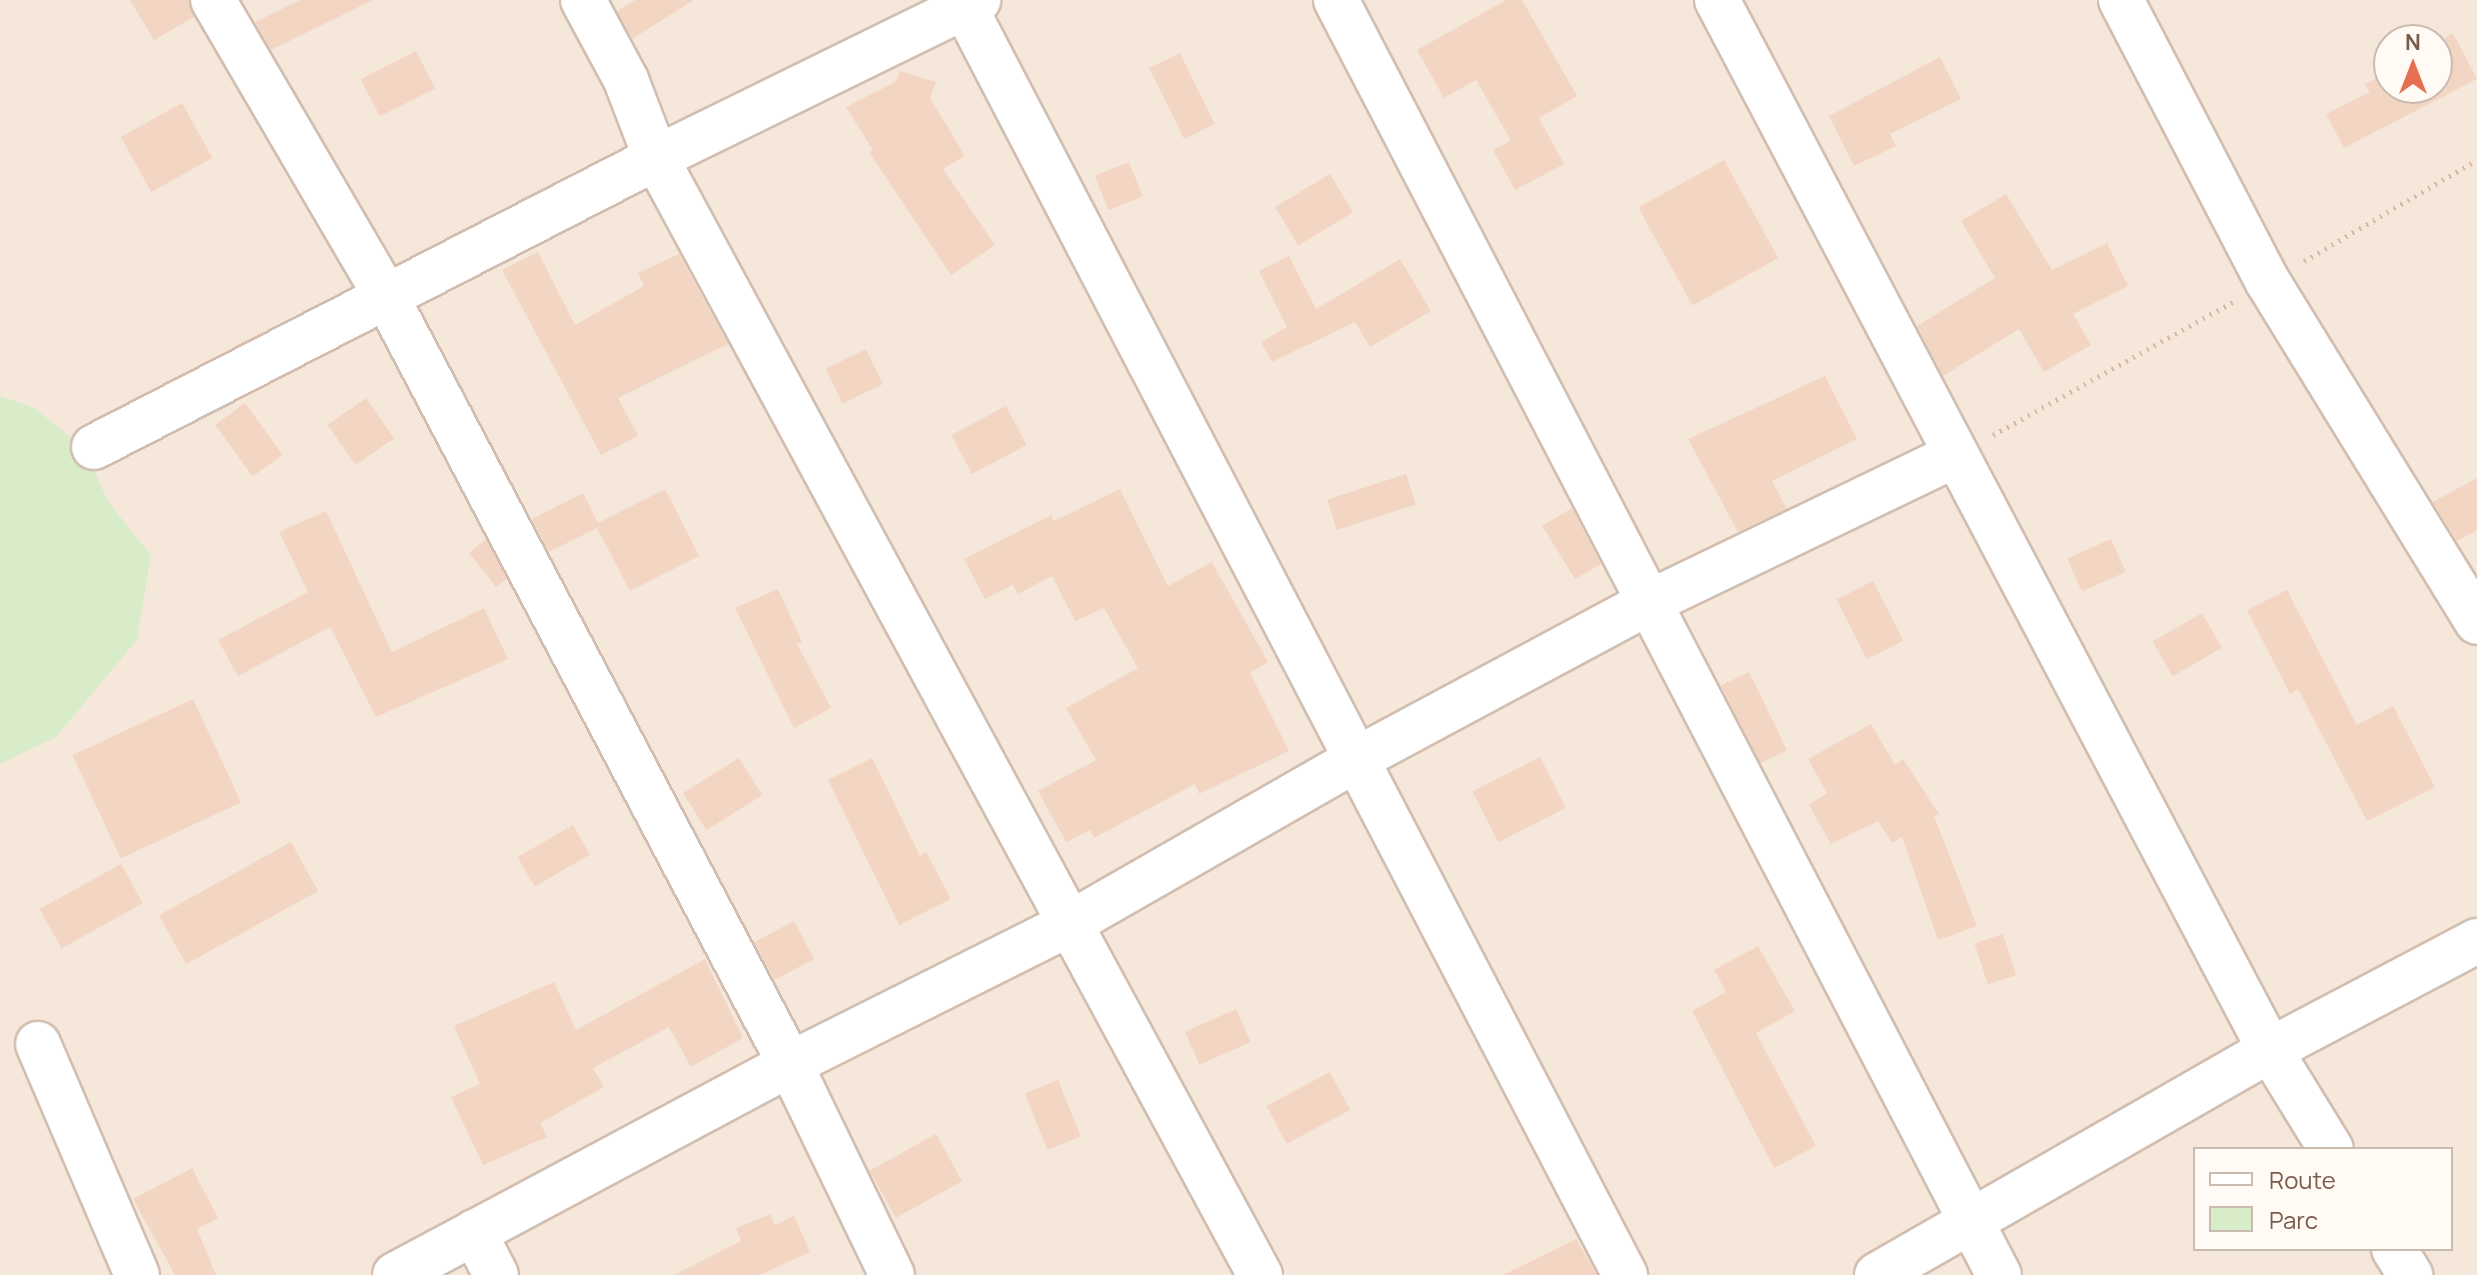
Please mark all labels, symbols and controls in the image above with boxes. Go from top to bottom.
north arrow [2373,24,2453,104]
text: N [2405,27,2421,57]
legend [2193,1147,2453,1251]
text: Route [2269,1163,2336,1196]
text: Parc [2269,1203,2318,1236]

